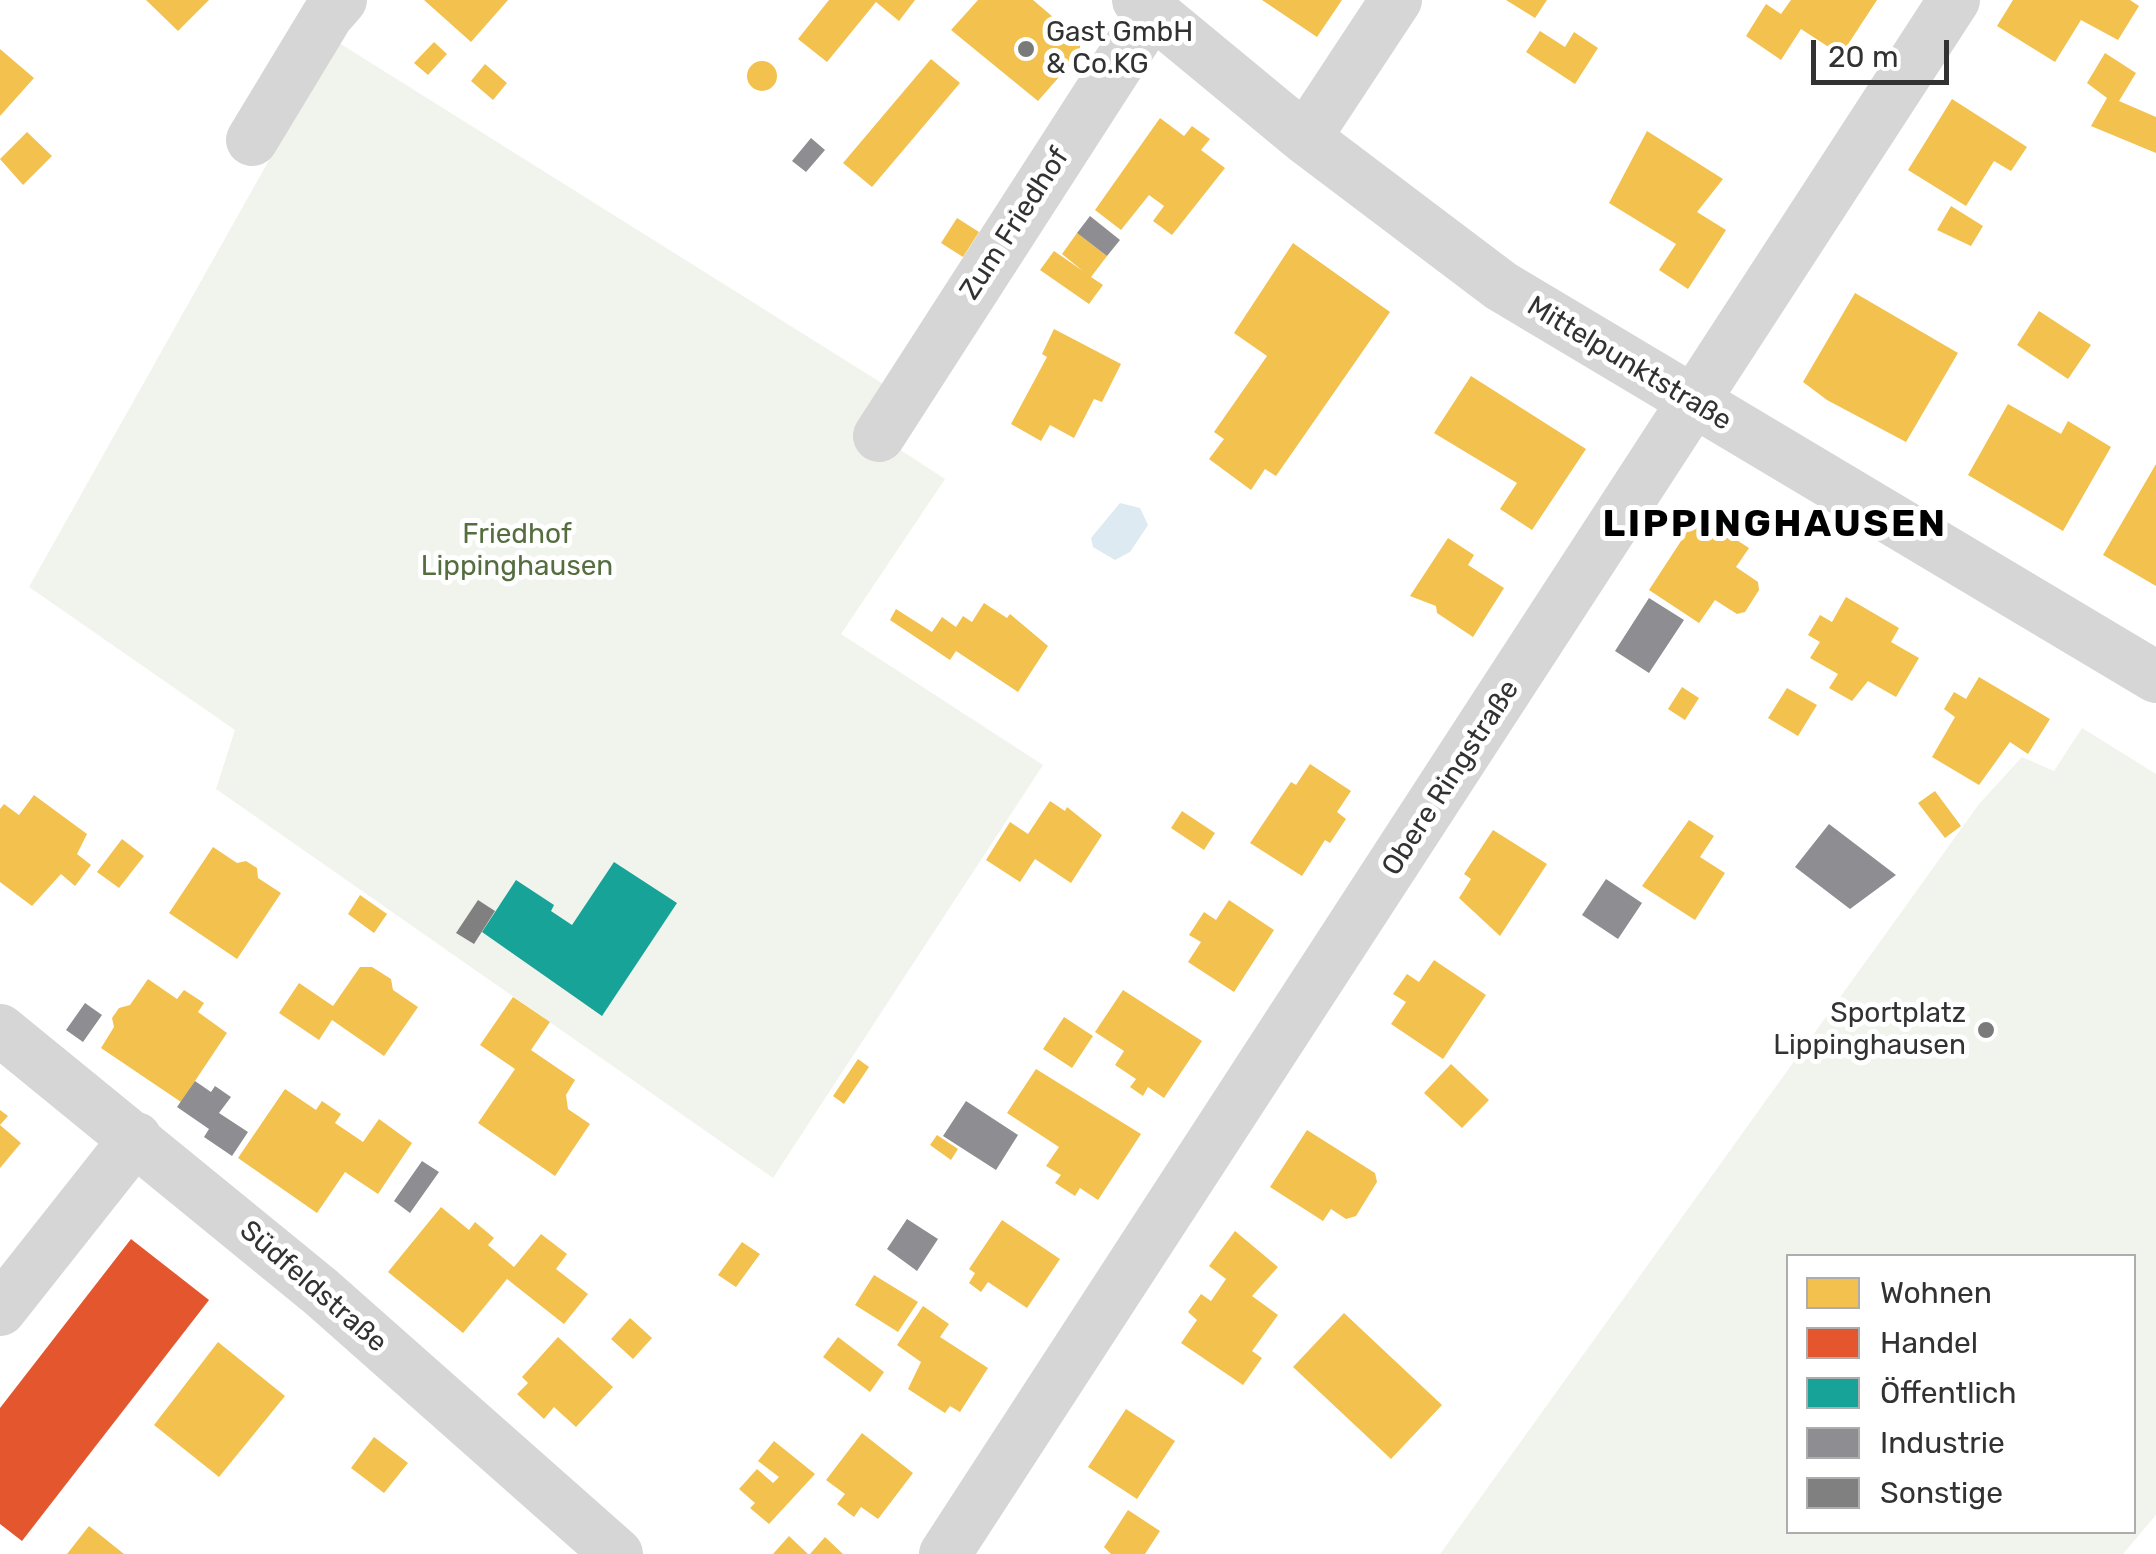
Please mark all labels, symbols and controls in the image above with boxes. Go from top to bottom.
place label: Gast GmbH & Co.KG [1046,16,1193,82]
scale bar [1816,20,1954,82]
marker: Gast GmbH & Co.KG [1015,38,1037,60]
text: 20 m [1828,39,1899,75]
street label: Zum Friedhof [953,142,1077,306]
street label: Mittelpunktstraße [1521,290,1737,438]
district label: LIPPINGHAUSEN [1602,502,1948,548]
park label: Friedhof Lippinghausen [421,518,613,584]
street label: Obere Ringstraße [1375,674,1527,882]
place label: Sportplatz Lippinghausen [1773,997,1966,1063]
marker: Sportplatz Lippinghausen [1975,1019,1997,1041]
street label: Südfeldstraße [233,1214,393,1360]
legend [1786,1254,2136,1534]
text: Wohnen [1880,1275,1992,1311]
text: Handel [1880,1325,1978,1361]
text: Öffentlich [1880,1375,2017,1411]
text: Industrie [1880,1425,2005,1461]
text: Sonstige [1880,1475,2003,1511]

